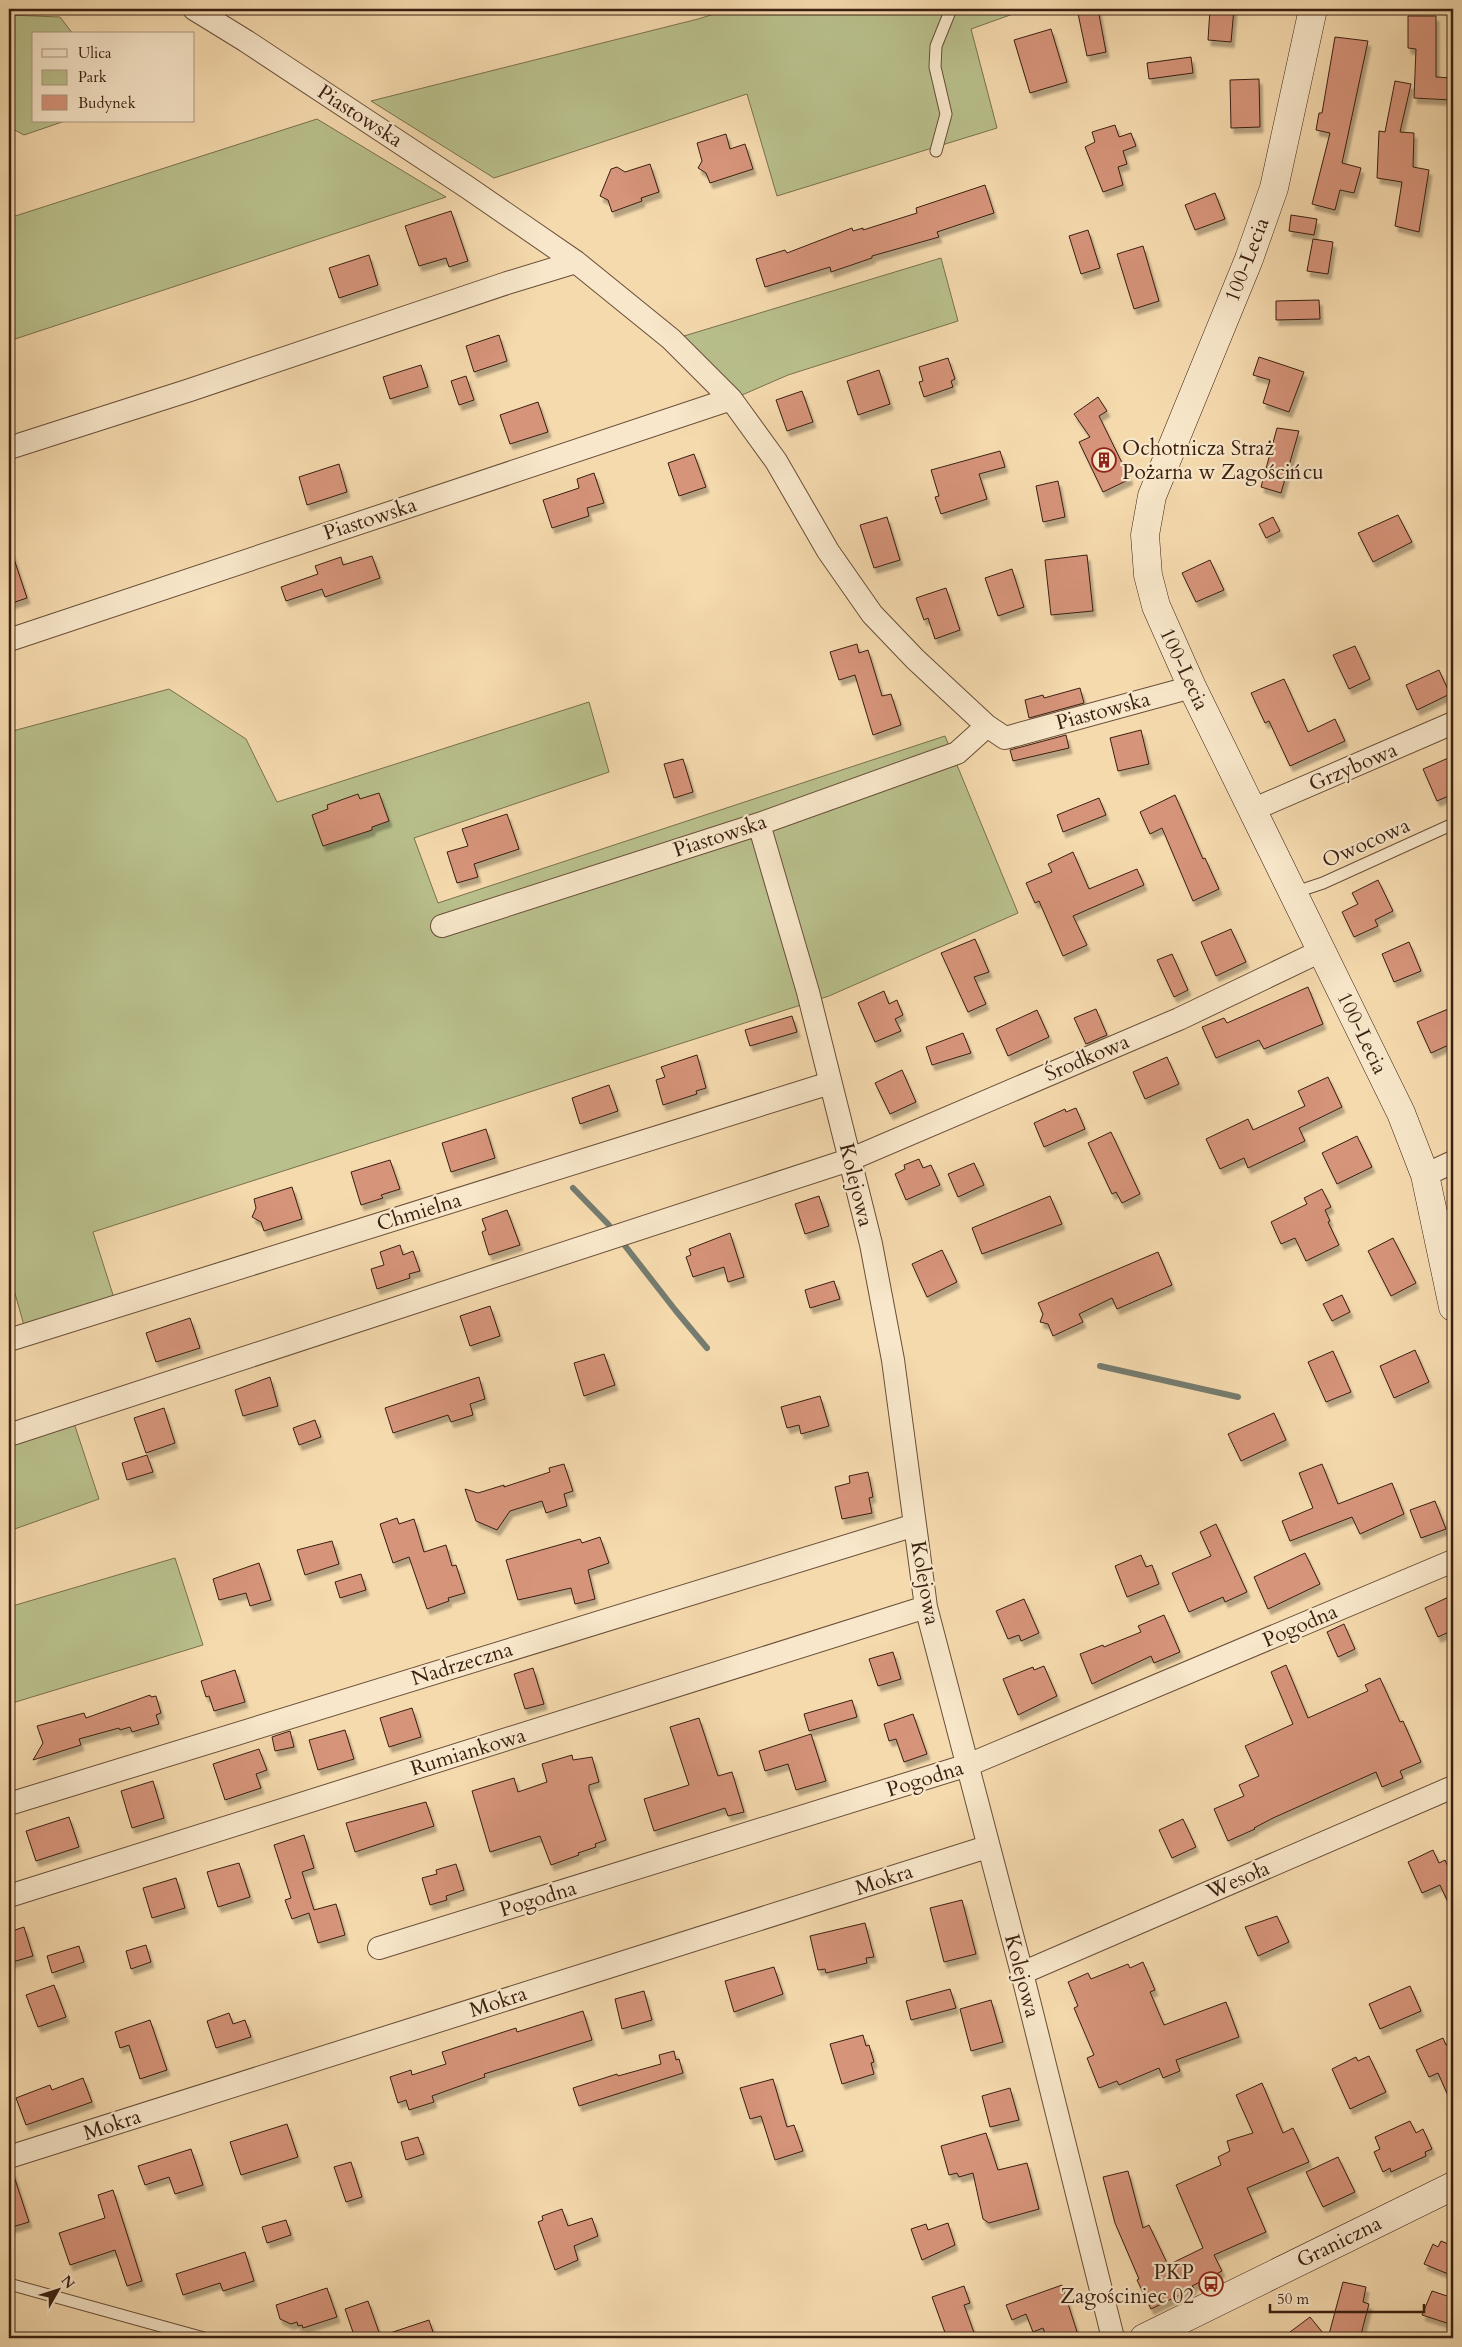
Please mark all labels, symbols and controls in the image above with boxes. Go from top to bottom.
legend [32,32,195,122]
text: Ulica [78,43,112,63]
text: Park [78,67,107,87]
street label: Piastowska [312,78,408,154]
text: Budynek [78,93,136,113]
street label: 100-Lecia [1218,214,1276,306]
place label: Ochotnicza Straż Pożarna w Zagościńcu [1122,434,1324,487]
building icon: Ochotnicza Straż Pożarna w Zagościńcu [1091,447,1117,473]
street label: Piastowska [320,490,420,548]
street label: 100-Lecia [1152,623,1216,715]
street label: Piastowska [1053,684,1153,738]
street label: Grzybowa [1304,735,1402,799]
street label: Piastowska [670,807,770,865]
street label: Owocowa [1318,811,1414,875]
street label: 100-Lecia [1330,987,1394,1079]
street label: Środkowa [1040,1026,1134,1089]
street label: Kolejowa [832,1140,880,1230]
street label: Chmielna [373,1185,465,1239]
street label: Kolejowa [903,1539,947,1627]
street label: Pogodna [1258,1597,1342,1655]
street label: Nadrzeczna [408,1635,516,1693]
street label: Rumiankowa [407,1721,529,1783]
street label: Pogodna [883,1754,967,1804]
street label: Wesoła [1201,1854,1274,1907]
street label: Mokra [851,1857,917,1903]
street label: Pogodna [496,1874,580,1924]
street label: Kolejowa [997,1931,1047,2021]
street label: Mokra [465,1979,531,2025]
street label: Mokra [79,2102,145,2148]
street label: Graniczna [1292,2209,1386,2275]
place label: PKP Zagościniec 02 [1060,2258,1194,2311]
north arrow [32,2264,82,2314]
text: N [57,2271,79,2293]
bus stop icon: PKP Zagościniec 02 [1198,2271,1224,2297]
scale bar [1270,2282,1423,2314]
text: 50 m [1277,2289,1309,2309]

